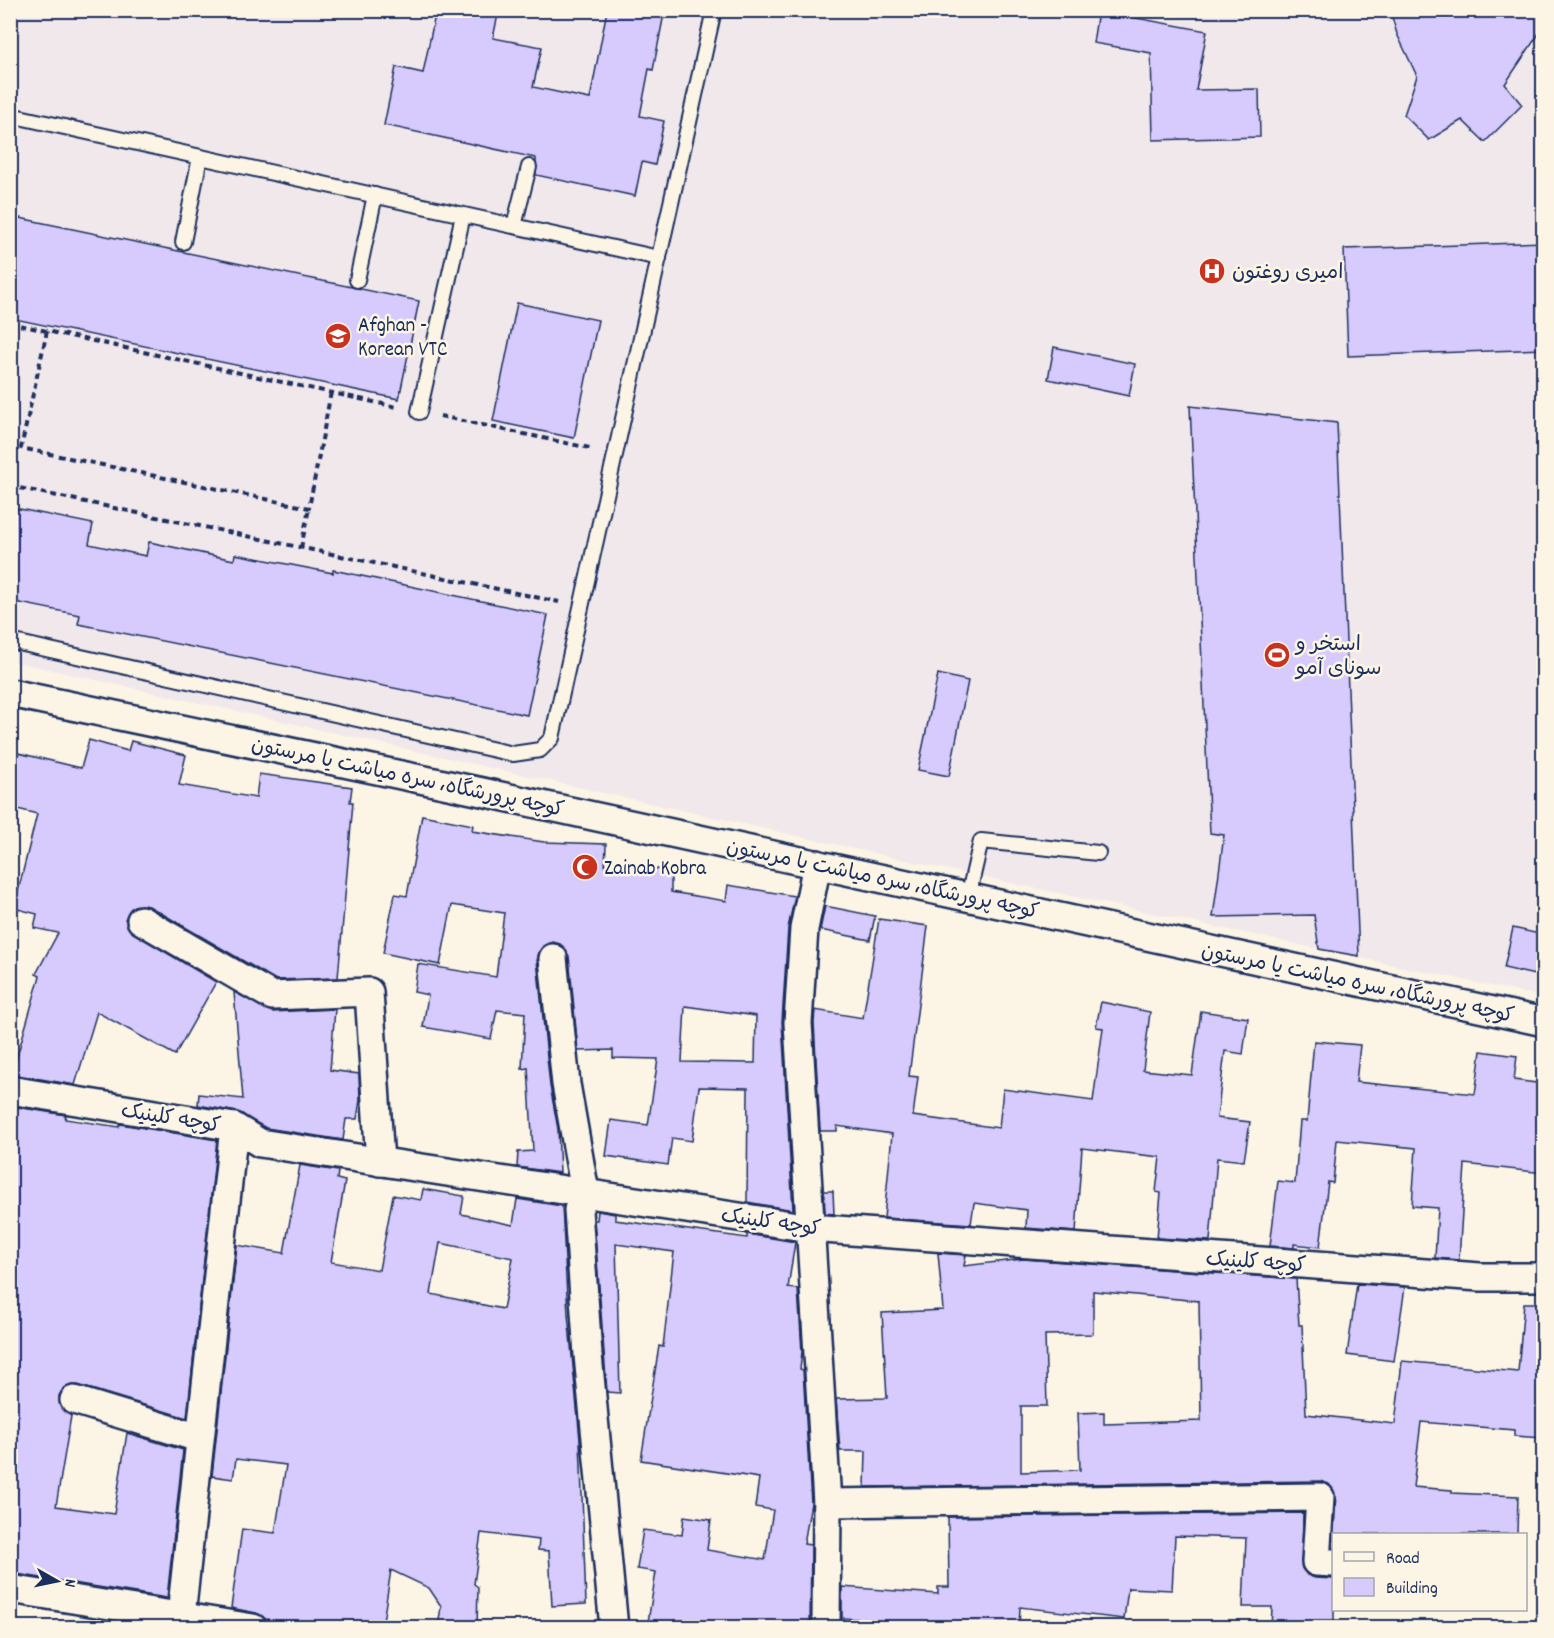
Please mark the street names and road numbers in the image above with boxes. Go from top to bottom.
street label: کوچه پرورشگاه، سره میاشت یا مرستون [248,731,567,827]
street label: کوچه پرورشگاه، سره میاشت یا مرستون [723,833,1042,929]
street label: کوچه پرورشگاه، سره میاشت یا مرستون [1198,937,1517,1033]
street label: کوچه کلینیک [118,1097,223,1143]
street label: کوچه کلینیک [719,1202,823,1246]
street label: کوچه کلینیک [1204,1246,1307,1282]

